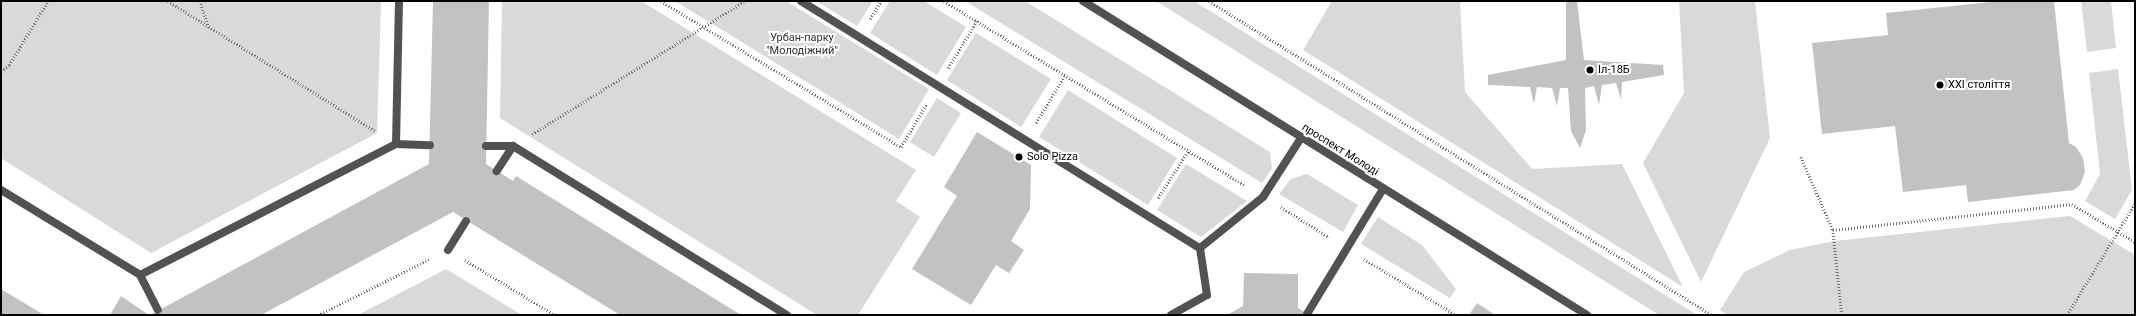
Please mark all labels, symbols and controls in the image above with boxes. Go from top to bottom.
park label: Урбан-парку "Молодіжний" [766,32,838,58]
place label: Іл-18Б [1598,63,1630,77]
marker: Іл-18Б [1585,65,1595,75]
place label: ХХІ століття [1948,78,2010,92]
marker: ХХІ століття [1935,80,1945,90]
street label: проспект Молоді [1299,121,1381,179]
place label: Solo Pizza [1027,150,1078,164]
marker: Solo Pizza [1014,152,1024,162]

